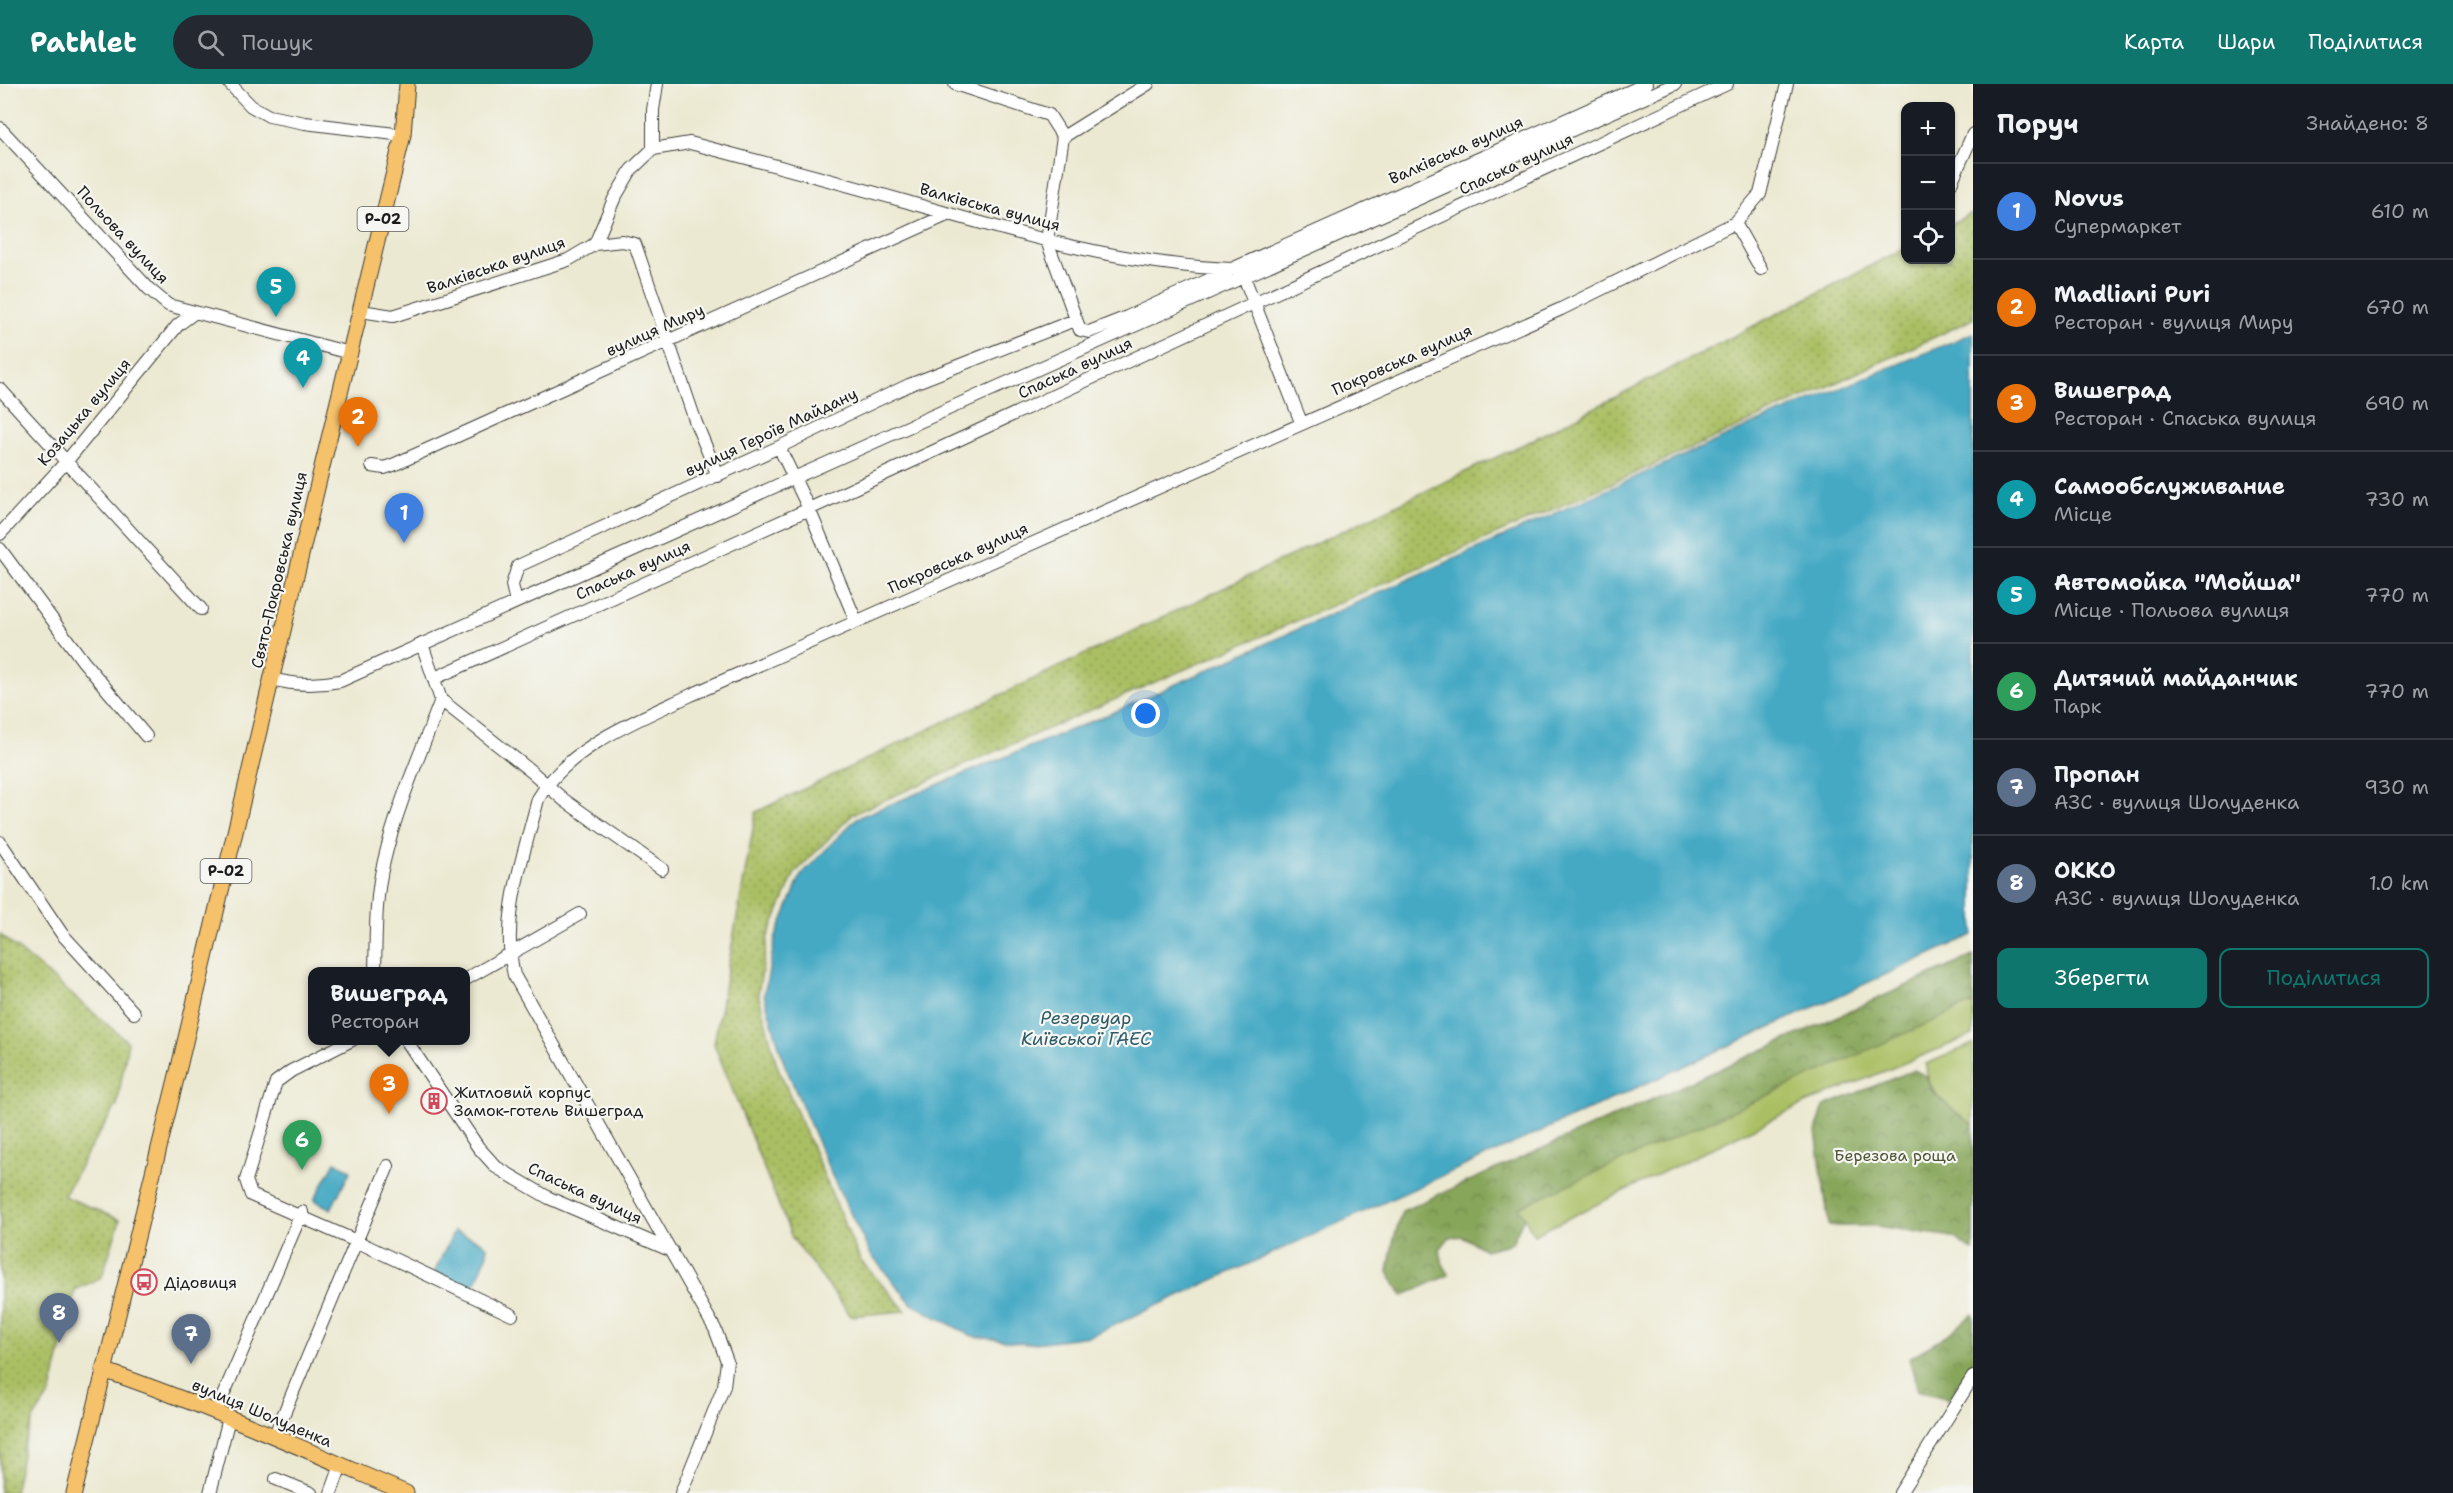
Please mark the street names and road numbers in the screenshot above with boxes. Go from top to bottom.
street label: Валківська вулиця [1386,111,1526,189]
street label: Спаська вулиця [1456,128,1576,200]
street label: Валківська вулиця [917,178,1063,236]
street label: Польова вулиця [72,182,174,288]
road number: Р-02 [358,207,409,231]
street label: Валківська вулиця [424,232,568,298]
street label: вулиця Миру [603,299,707,361]
street label: Покровська вулиця [1329,320,1475,400]
street label: Спаська вулиця [1015,332,1135,404]
street label: Козацька вулиця [33,354,135,470]
street label: вулиця Героїв Майдану [681,383,861,481]
street label: Свято-Покровська вулиця [246,470,312,670]
street label: Покровська вулиця [885,518,1031,598]
street label: Спаська вулиця [572,535,694,605]
road number: Р-02 [200,859,252,883]
street label: Спаська вулиця [525,1157,645,1229]
street label: вулиця Шолуденка [189,1374,335,1452]

